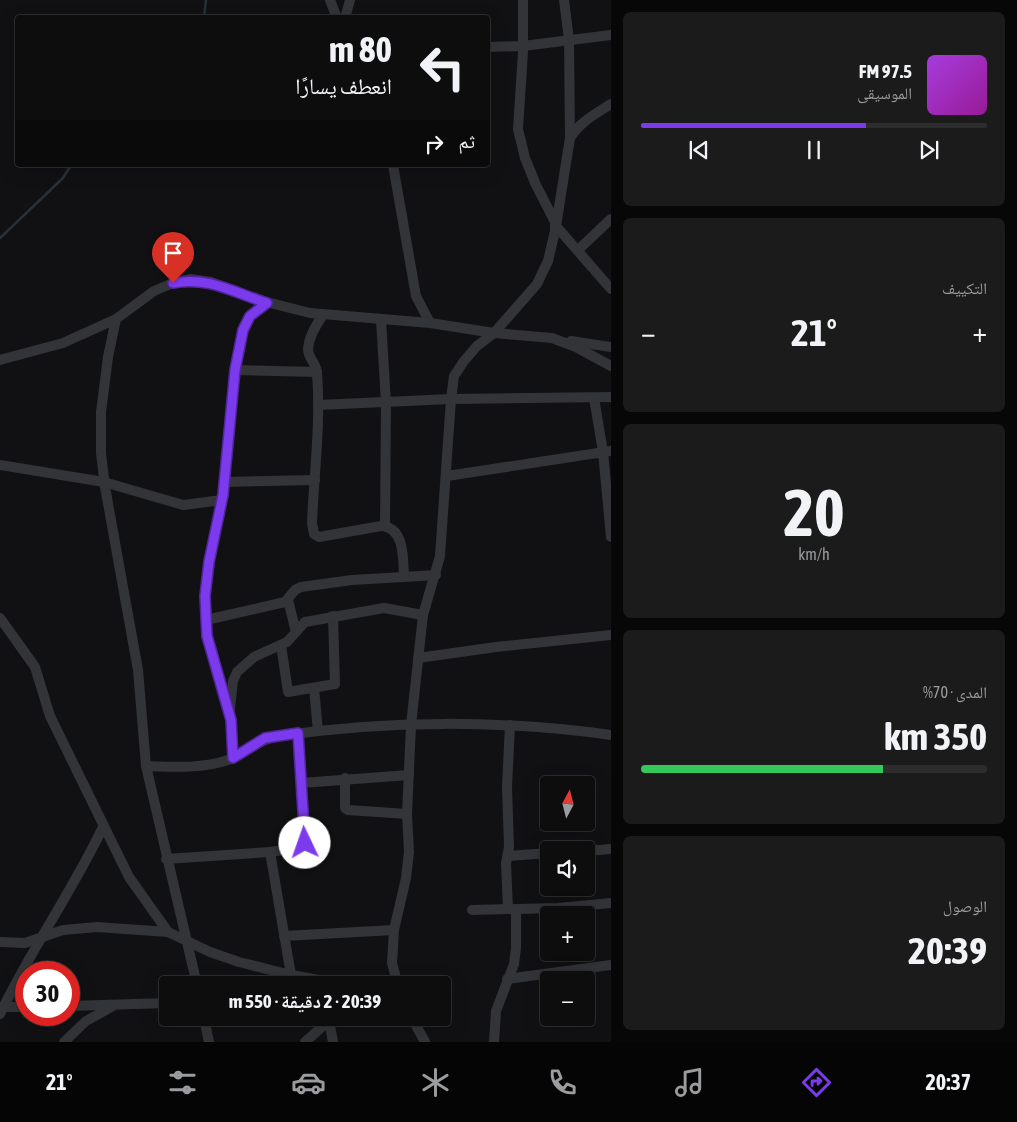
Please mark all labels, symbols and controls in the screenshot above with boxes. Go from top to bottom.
text: 80 m [329,29,392,69]
icon: left [410,35,475,100]
text: 97.5 FM [859,60,912,82]
text: انعطف يسارًا [295,73,392,99]
text: الموسيقى [857,84,912,102]
icon: right [420,130,448,158]
text: ثم [458,130,475,152]
icon: previous [685,136,713,164]
icon: pause [800,136,828,164]
icon: next [915,136,943,164]
pin [152,232,194,283]
icon: arrive [159,239,187,267]
text: التكييف [942,279,987,297]
text: 21° [791,311,837,354]
text: − [641,316,656,348]
text: + [972,316,987,348]
text: 20 [783,475,845,550]
text: km/h [798,545,830,563]
text: المدى · 70% [923,683,987,701]
text: 350 km [884,715,987,758]
north arrow [540,776,595,831]
map controls [540,776,595,1026]
position arrow [278,816,330,868]
button: sound [540,841,595,896]
text: الوصول [943,897,987,915]
button: + [540,906,595,961]
text: 20:39 [908,929,987,972]
speed limit sign: 30 [15,961,80,1026]
button: − [540,971,595,1026]
text: 20:39 · 2 دقيقة · 550 m [229,990,381,1012]
icon: filters [165,1065,200,1100]
icon: car [291,1065,326,1100]
icon: climate [418,1065,453,1100]
icon: phone [545,1065,580,1100]
icon: music [672,1065,707,1100]
icon: directions [799,1065,834,1100]
text: 21° [46,1069,73,1095]
text: 20:37 [925,1069,971,1095]

